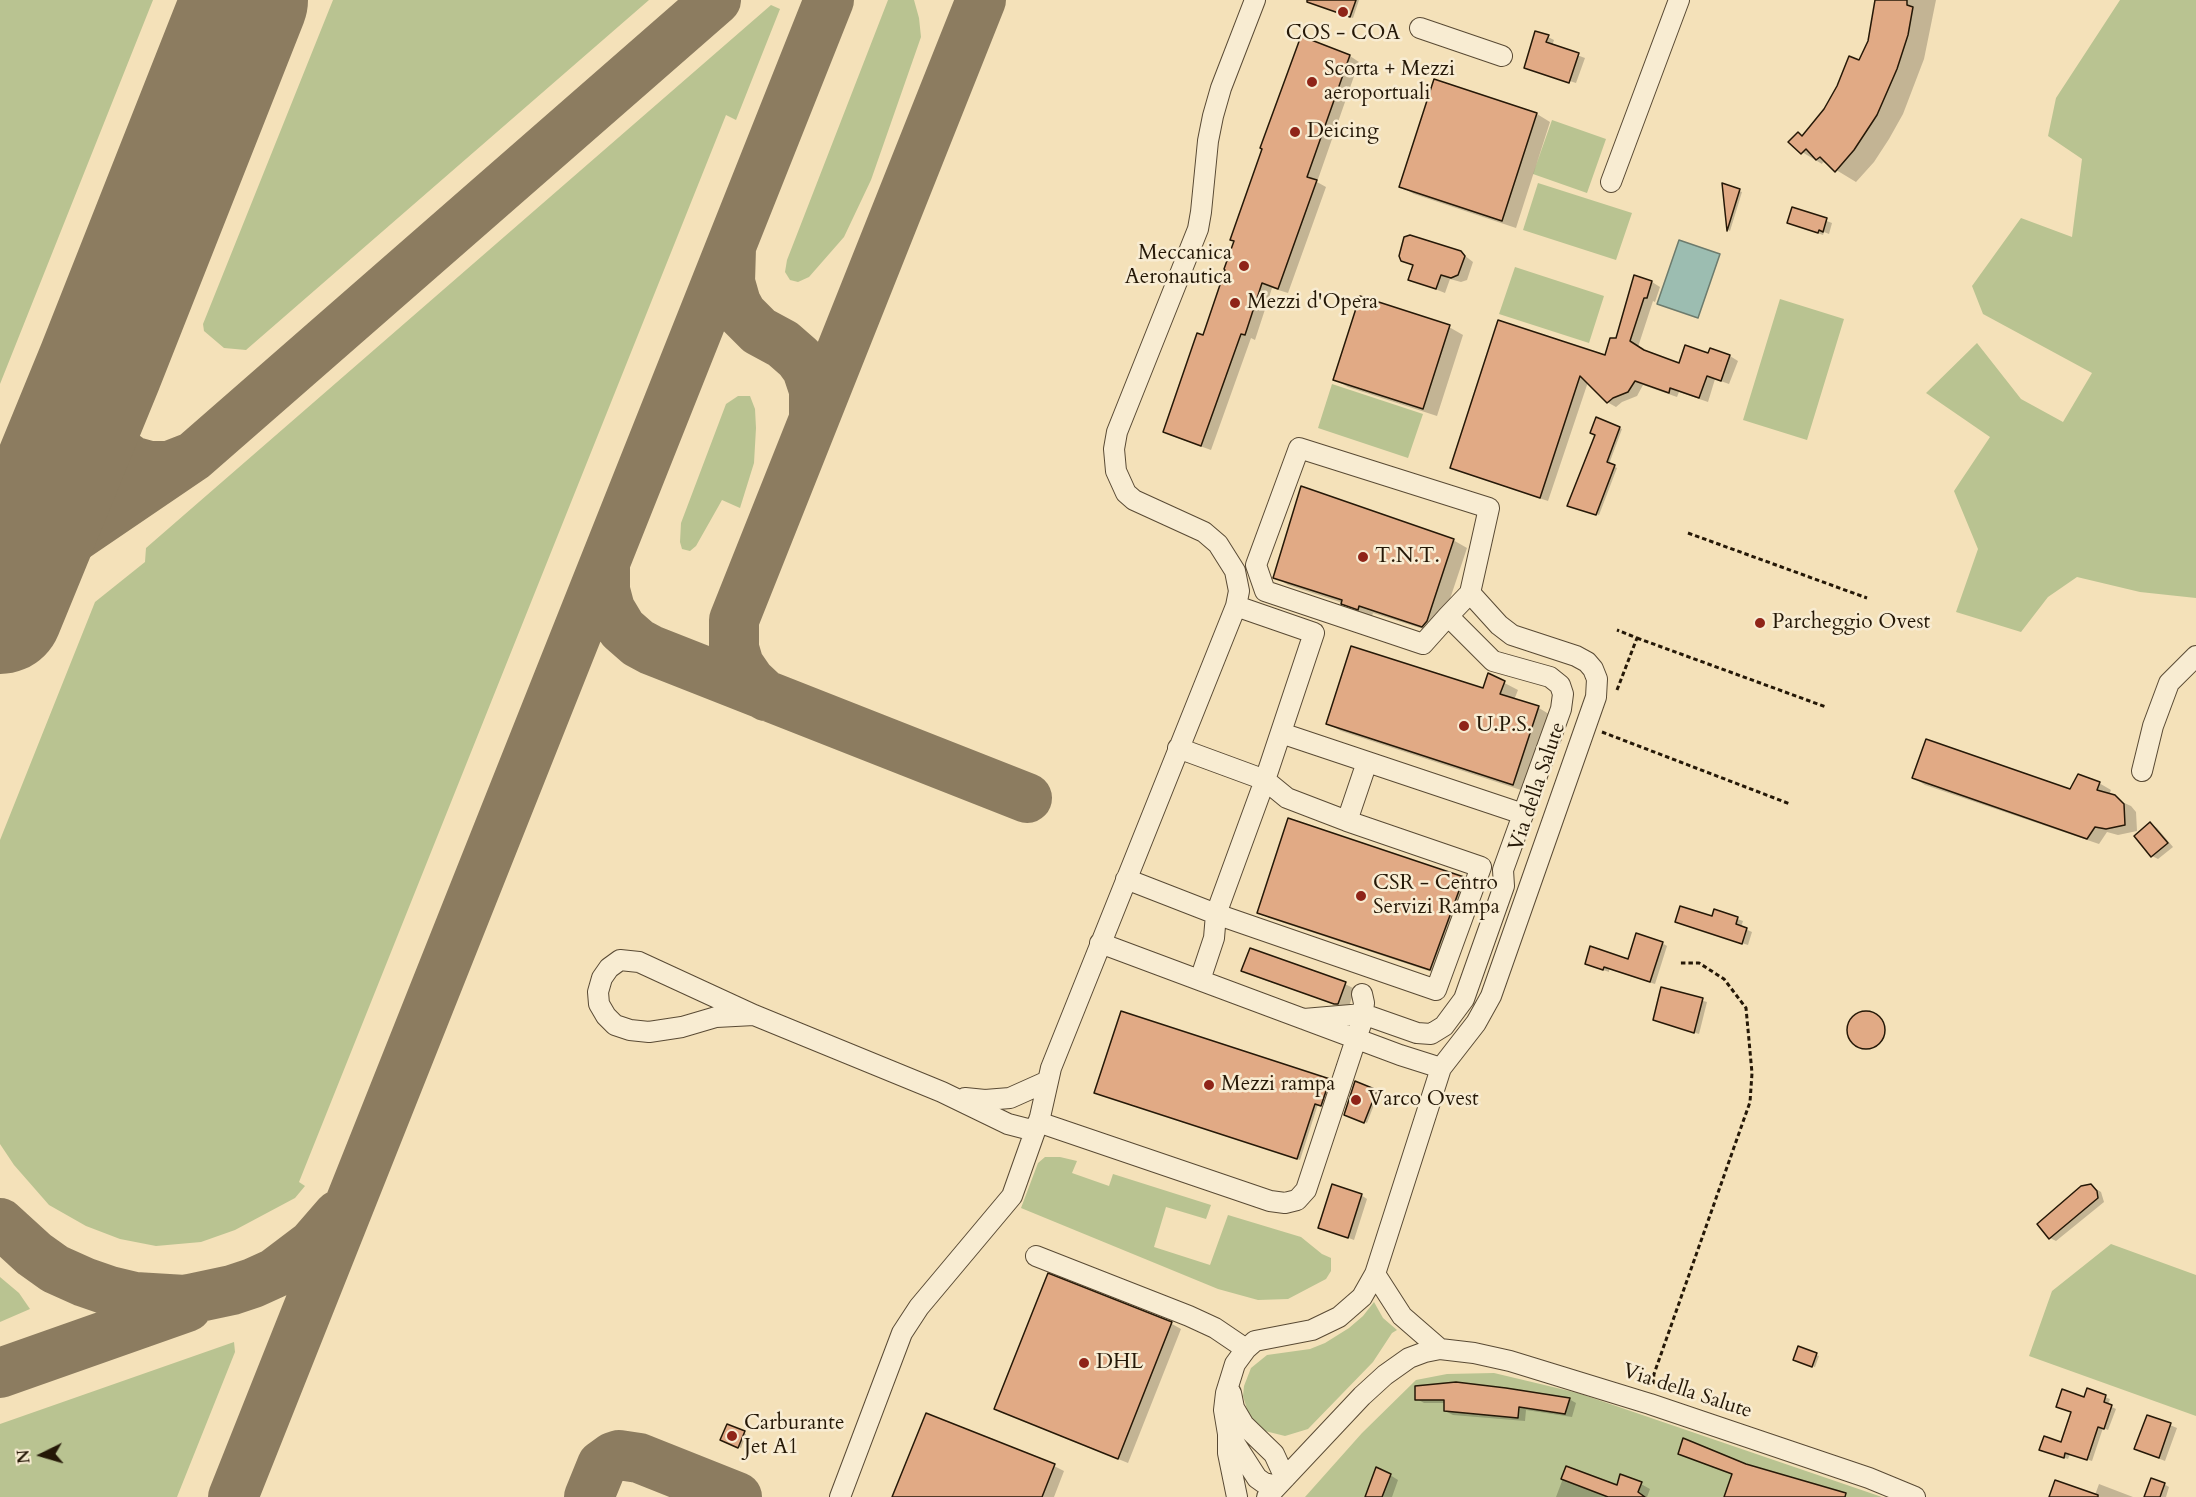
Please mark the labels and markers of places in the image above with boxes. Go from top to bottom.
marker: COS - COA [1336,5,1350,19]
place label: COS - COA [1286,21,1400,47]
place label: Scorta + Mezzi aeroportuali [1324,57,1455,107]
marker: Scorta + Mezzi aeroportuali [1305,75,1319,89]
place label: Deicing [1307,119,1379,145]
marker: Deicing [1288,125,1302,139]
place label: Meccanica Aeronautica [1125,241,1232,291]
marker: Meccanica Aeronautica [1237,259,1251,273]
place label: Mezzi d'Opera [1247,290,1378,316]
marker: Mezzi d'Opera [1228,296,1242,310]
place label: T.N.T. [1375,544,1440,570]
marker: T.N.T. [1356,550,1370,564]
place label: Parcheggio Ovest [1772,610,1930,636]
marker: Parcheggio Ovest [1753,616,1767,630]
place label: U.P.S. [1476,713,1532,739]
marker: U.P.S. [1457,719,1471,733]
place label: CSR - Centro Servizi Rampa [1373,871,1500,921]
marker: CSR - Centro Servizi Rampa [1354,889,1368,903]
place label: Mezzi rampa [1221,1072,1335,1098]
marker: Mezzi rampa [1202,1078,1216,1092]
place label: Varco Ovest [1368,1087,1479,1113]
marker: Varco Ovest [1349,1093,1363,1107]
place label: DHL [1096,1350,1143,1376]
marker: DHL [1077,1356,1091,1370]
place label: Carburante Jet A1 [744,1411,844,1461]
marker: Carburante Jet A1 [725,1429,739,1443]

